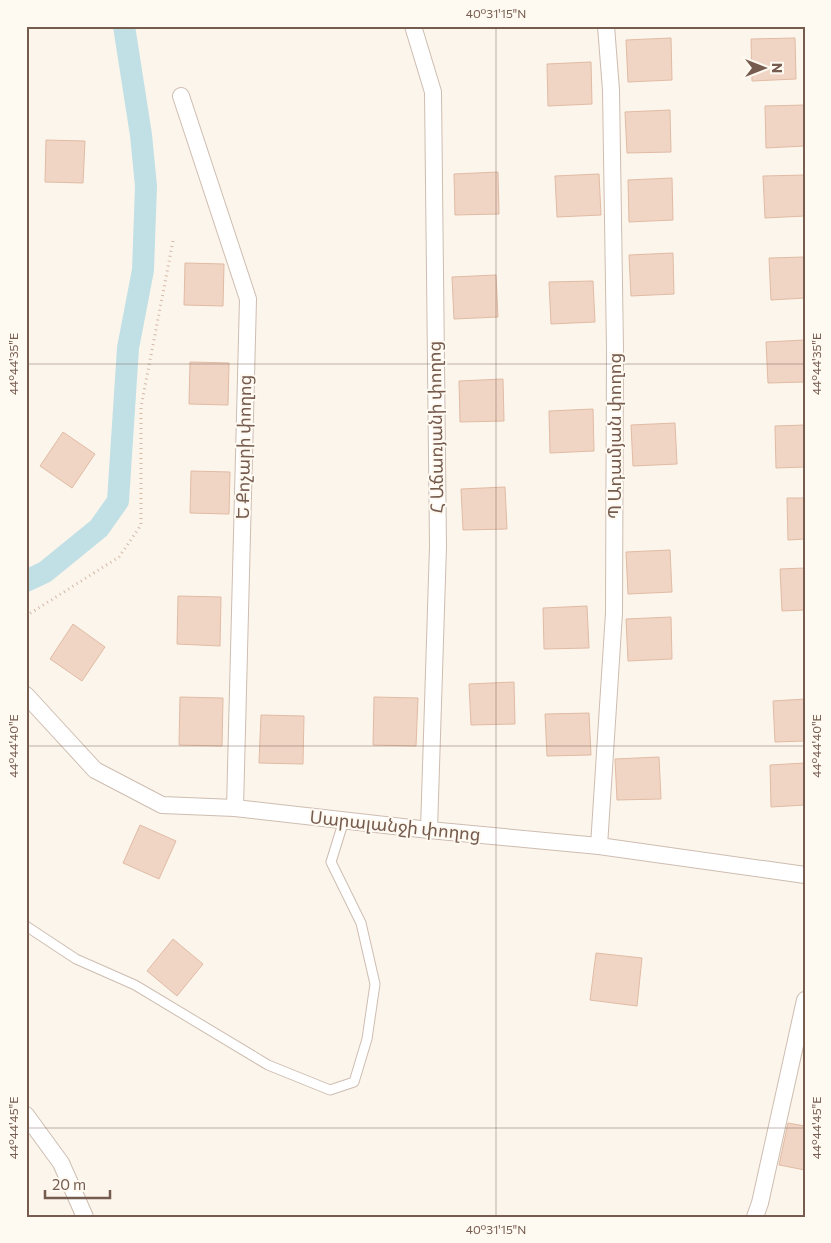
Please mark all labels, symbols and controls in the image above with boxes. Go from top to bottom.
text: 40°31'15"N [466,6,526,20]
north arrow [738,42,788,92]
text: N [769,63,786,73]
text: 44°44'35"E [6,333,20,395]
text: 44°44'35"E [809,333,823,395]
street label: Հ Աճառյանի փողոց [422,341,448,513]
street label: Պ Ադամյան փողոց [603,353,625,519]
street label: Ե Քոչարի փողոց [231,374,255,520]
text: 44°44'40"E [6,714,20,778]
text: 44°44'40"E [809,714,823,778]
street label: Սարալանջի փողոց [308,805,482,845]
text: 44°44'45"E [6,1097,20,1159]
text: 44°44'45"E [809,1097,823,1159]
scale bar [45,1168,110,1200]
text: 20 m [52,1175,86,1193]
text: 40°31'15"N [466,1222,526,1236]

